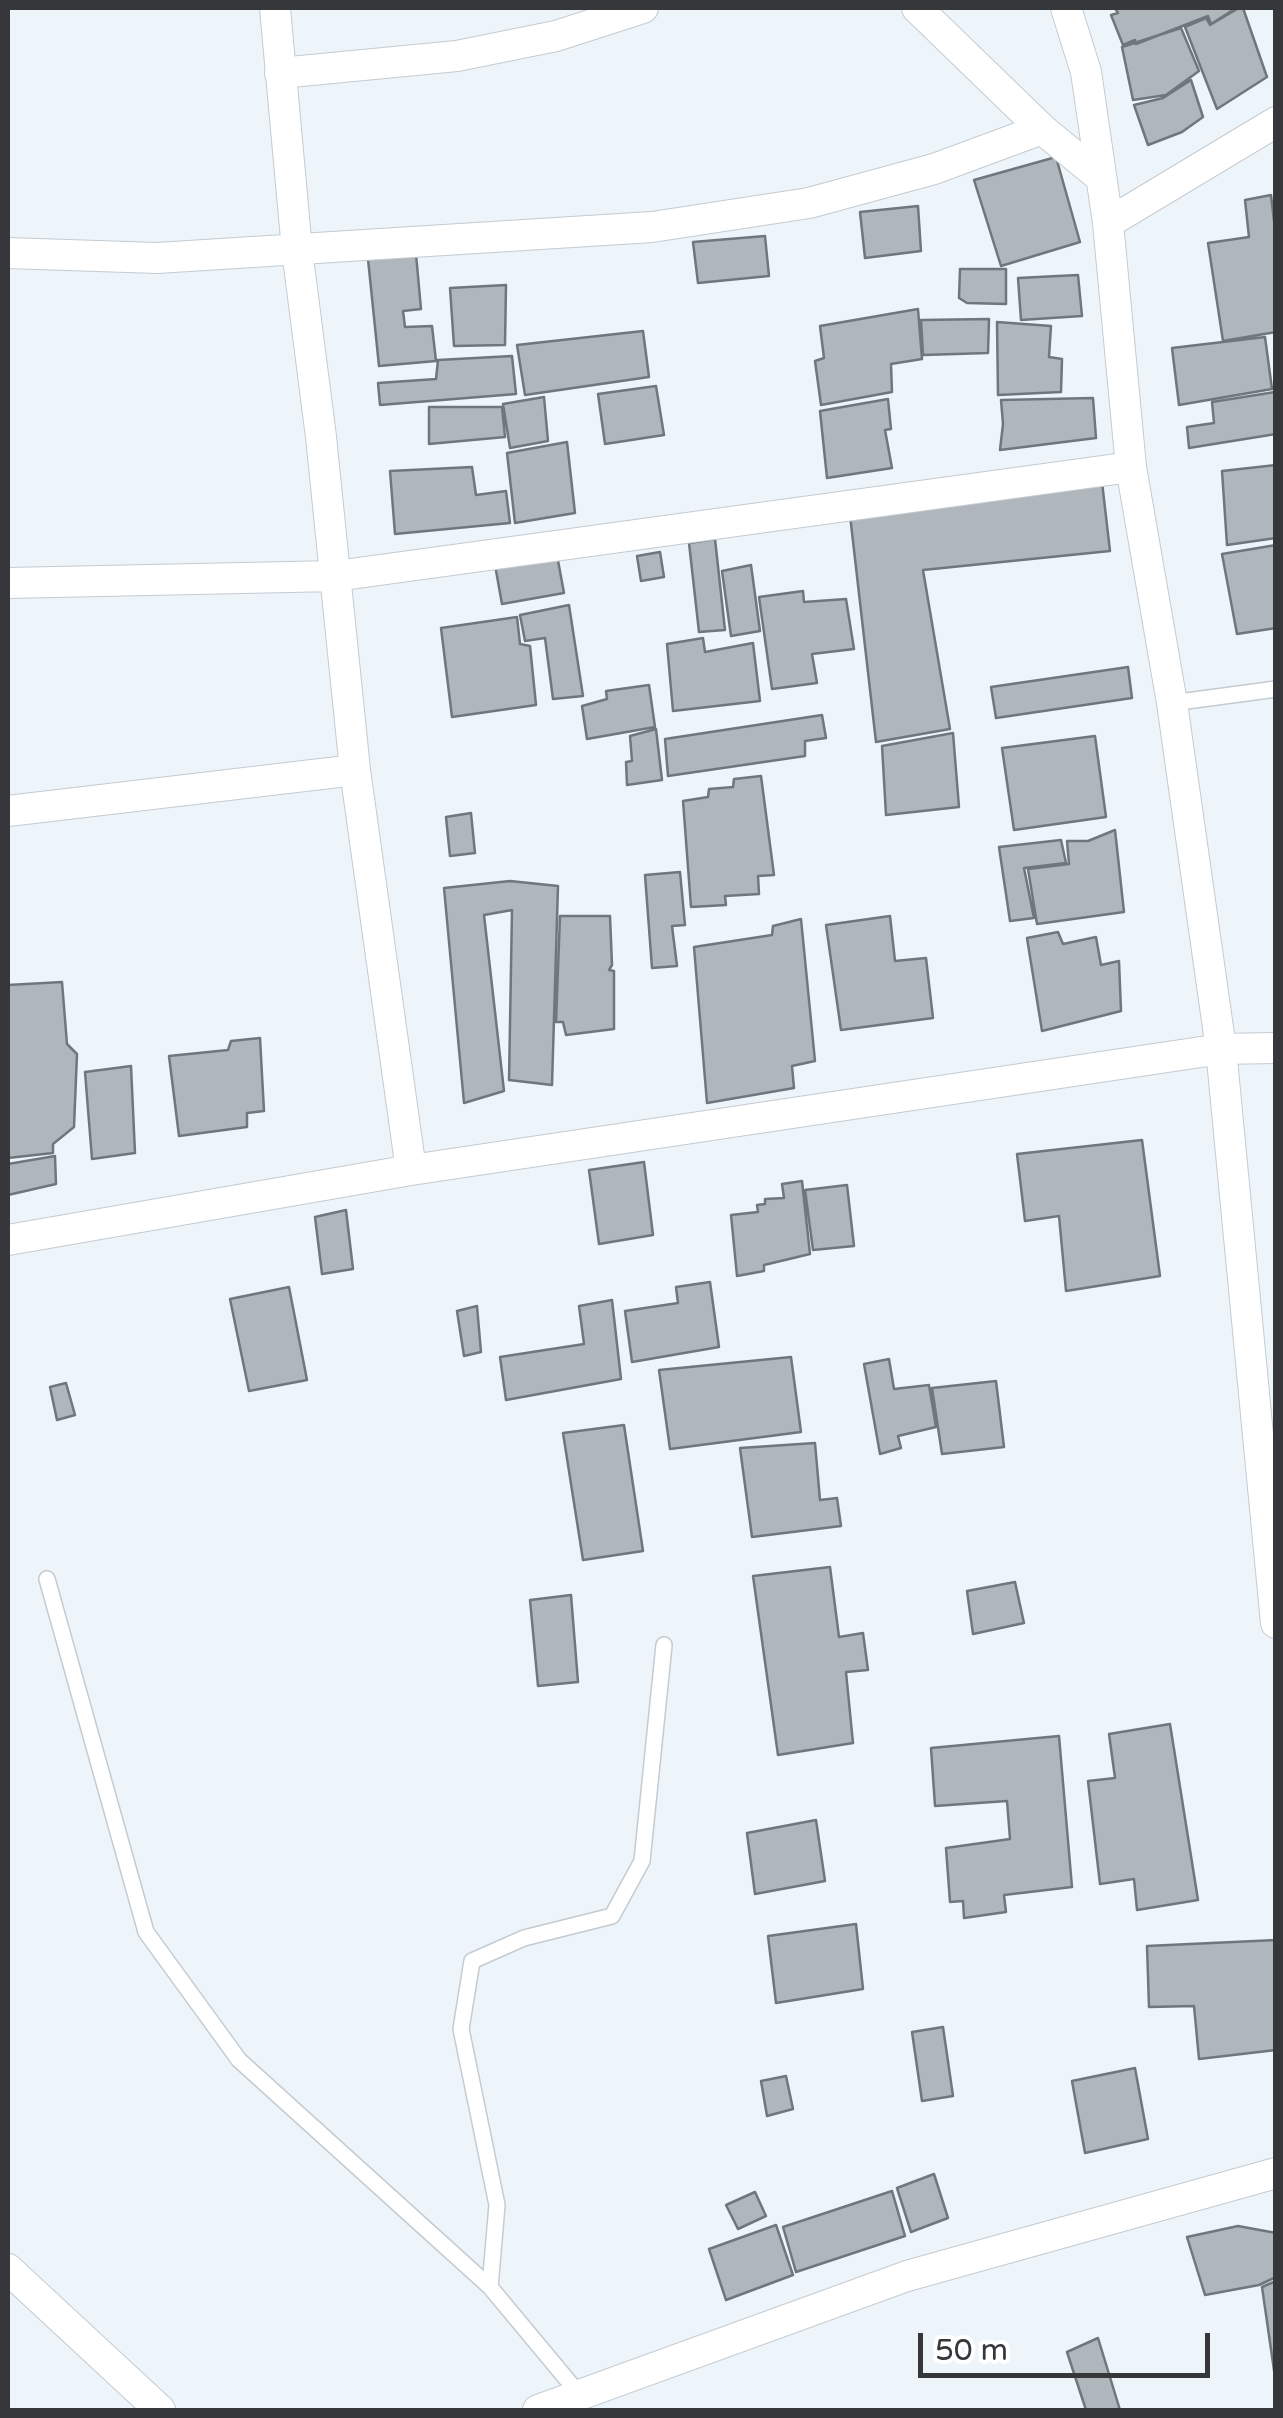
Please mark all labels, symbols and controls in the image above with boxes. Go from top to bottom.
scale bar [923,2313,1216,2375]
text: 50 m [935,2332,1008,2369]

